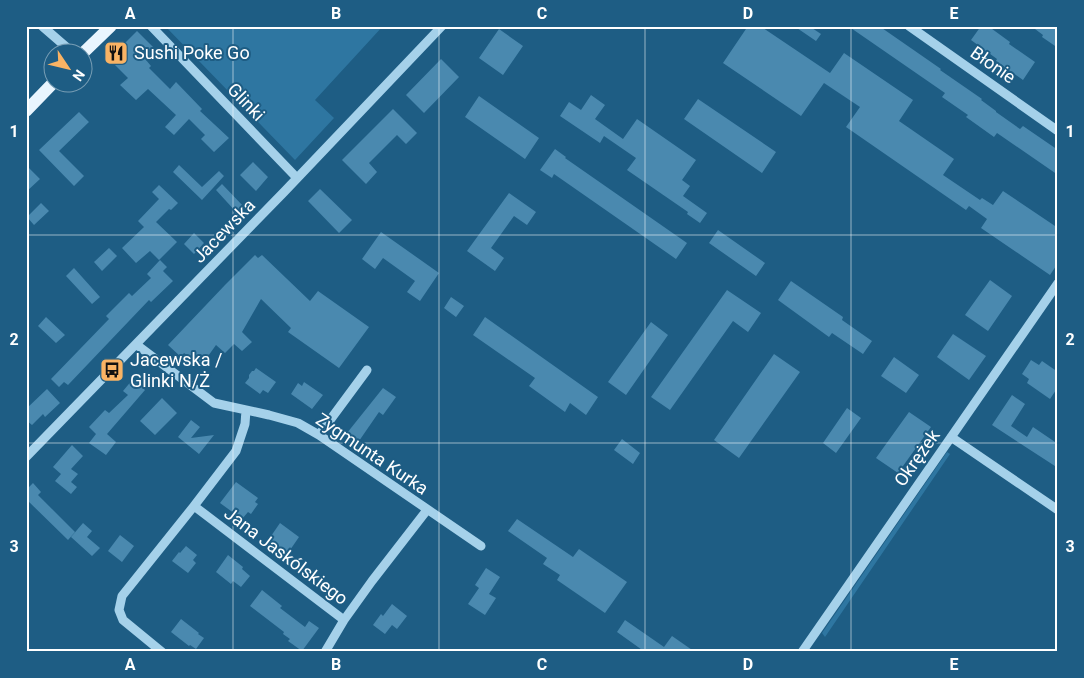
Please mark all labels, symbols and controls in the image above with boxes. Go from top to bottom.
text: A [125,4,136,23]
text: B [331,4,341,23]
text: C [537,4,547,23]
text: D [743,4,753,23]
text: E [950,4,959,23]
restaurant icon: Sushi Poke Go [103,40,129,66]
north arrow [42,42,92,92]
place label: Sushi Poke Go [134,42,250,63]
street label: Błonie [967,42,1020,88]
text: N [69,67,88,84]
street label: Glinki [223,78,269,125]
text: 1 [9,122,19,141]
text: 1 [1065,122,1075,141]
street label: Jacewska [188,194,259,267]
text: 2 [9,330,19,349]
text: 2 [1065,330,1075,349]
place label: Jacewska / Glinki N/Ż [130,349,222,391]
bus stop icon: Jacewska / Glinki N/Ż [99,357,125,383]
street label: Zygmunta Kurka [312,408,432,499]
street label: Okrężek [890,425,944,490]
street label: Jana Jaskólskiego [220,502,352,609]
text: 3 [9,537,19,556]
text: 3 [1065,537,1075,556]
text: A [125,655,136,674]
text: B [331,655,341,674]
text: C [537,655,547,674]
text: D [743,655,753,674]
text: E [950,655,959,674]

